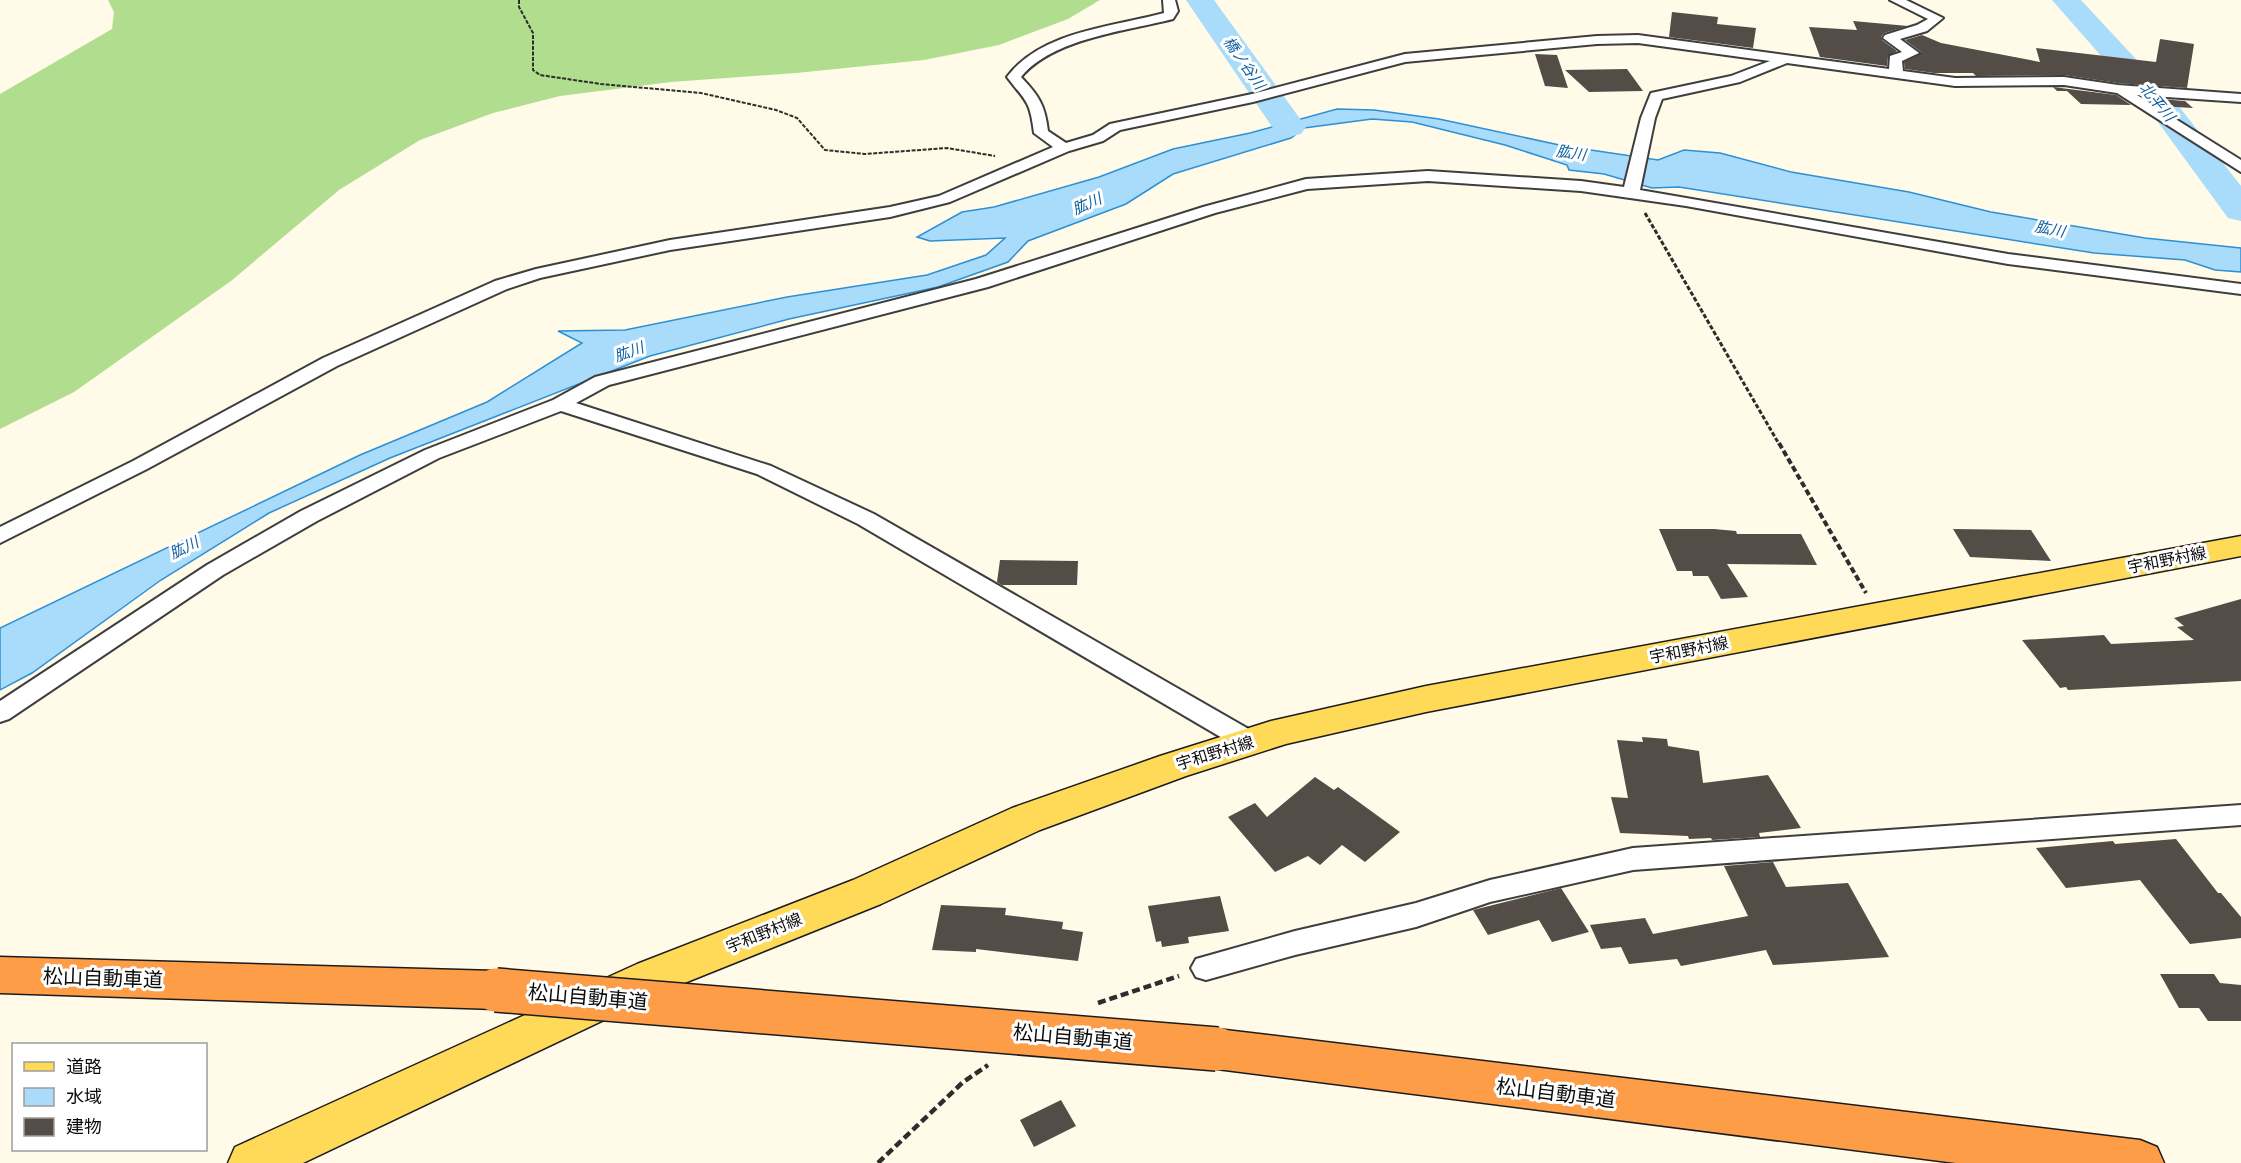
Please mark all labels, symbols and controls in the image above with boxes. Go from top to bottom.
water label: 橋ノ谷川 [1220,34,1269,94]
water label: 北平川 [2136,80,2179,126]
water label: 肱川 [1555,143,1589,163]
water label: 肱川 [1070,190,1106,217]
water label: 肱川 [2034,218,2068,240]
water label: 肱川 [612,339,648,365]
water label: 肱川 [167,533,203,562]
street label: 宇和野村線 [2126,544,2208,576]
street label: 宇和野村線 [1648,634,1730,666]
street label: 宇和野村線 [1174,733,1256,773]
street label: 宇和野村線 [724,910,804,956]
street label: 松山自動車道 [43,965,163,991]
street label: 松山自動車道 [527,981,649,1013]
street label: 松山自動車道 [1012,1021,1134,1053]
legend [12,1043,207,1151]
text: 道路 [66,1057,102,1077]
street label: 松山自動車道 [1495,1075,1617,1111]
text: 水域 [66,1087,102,1107]
text: 建物 [66,1117,102,1137]

